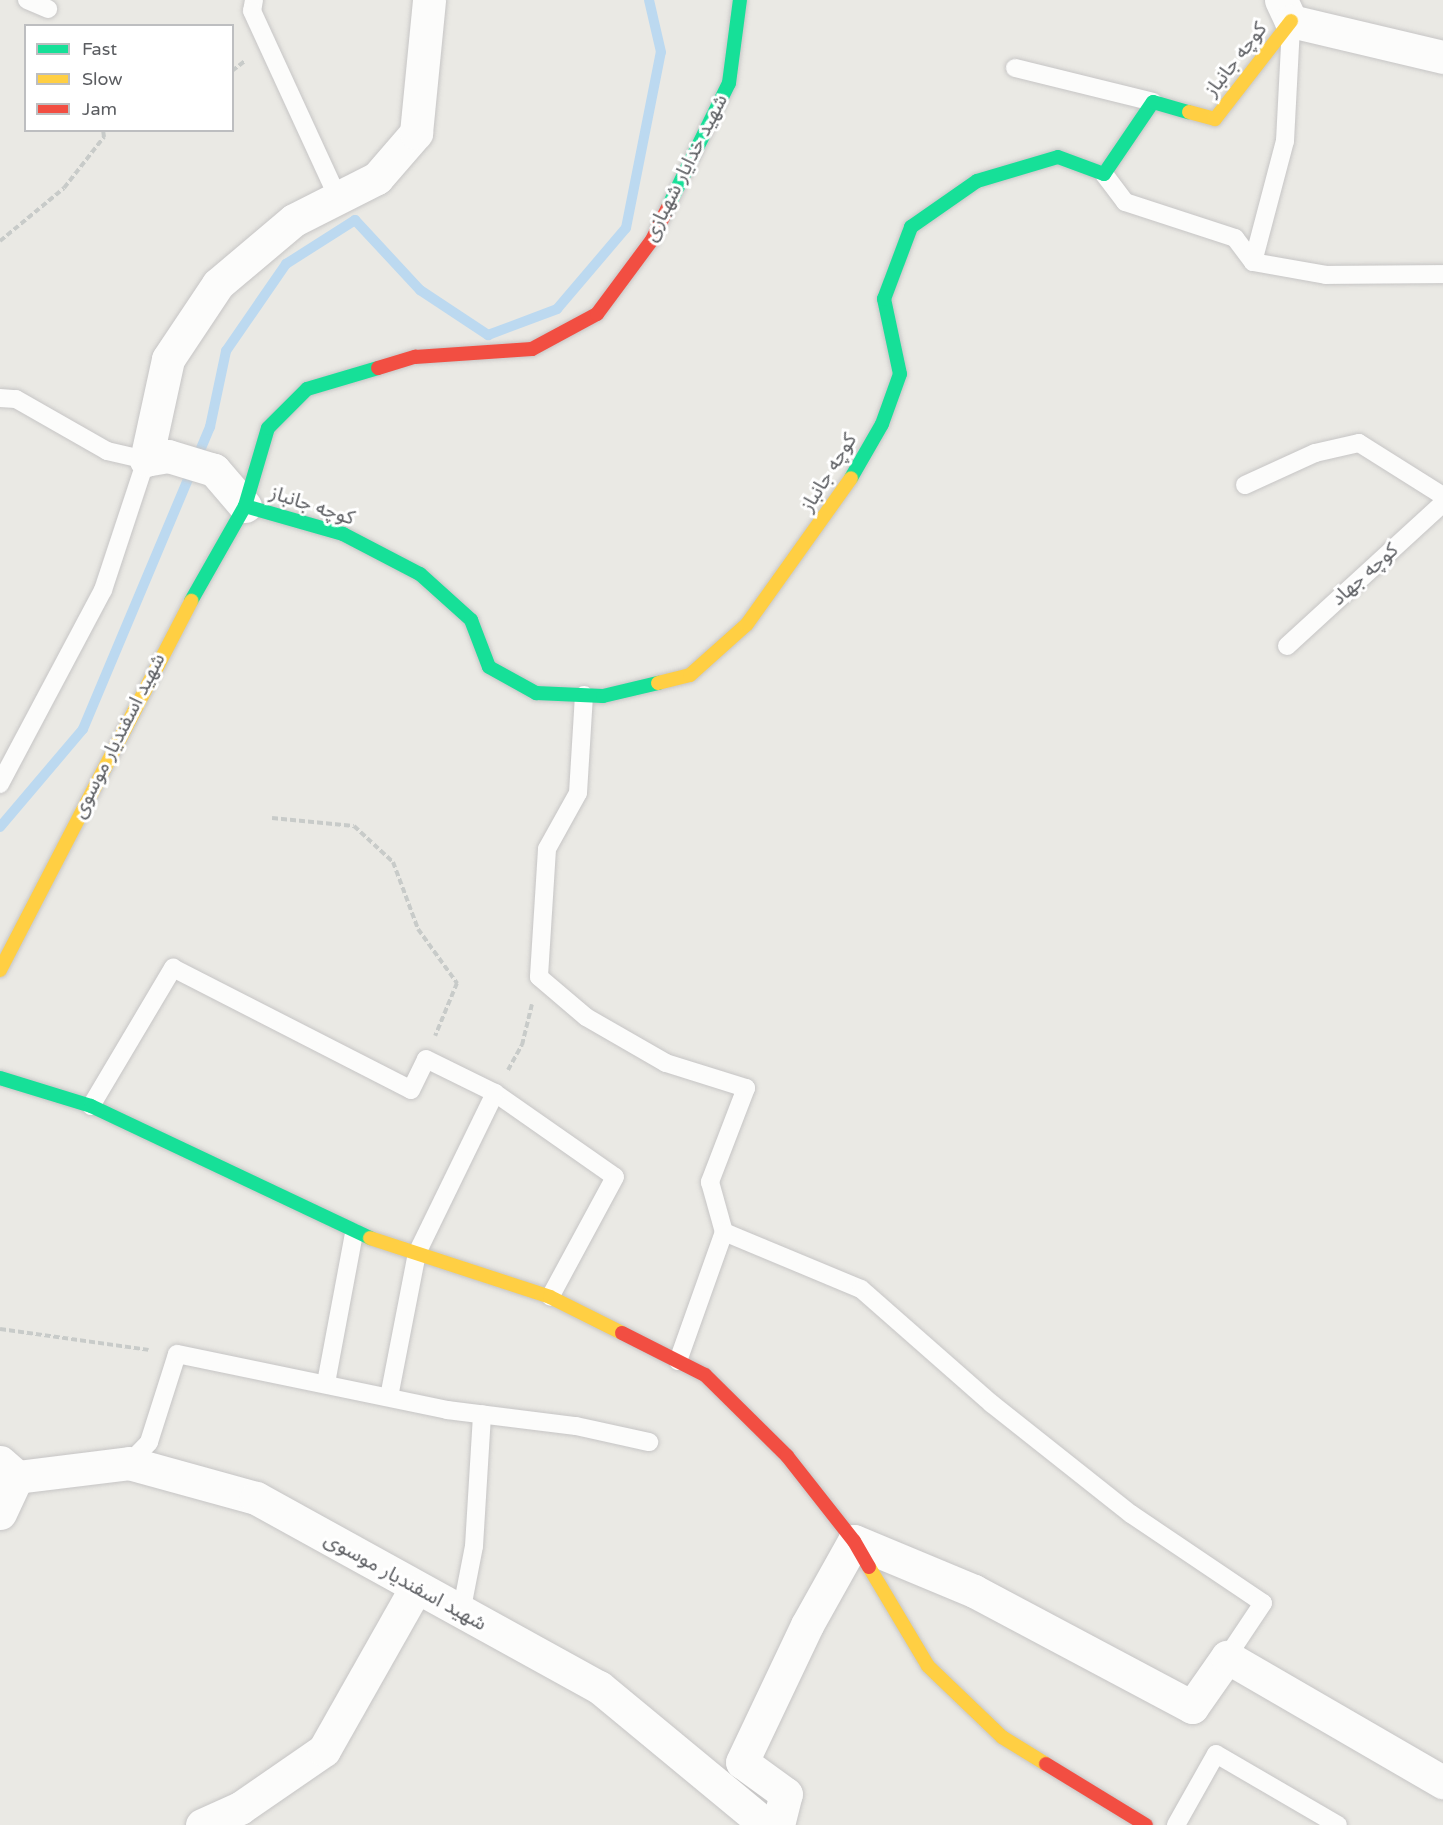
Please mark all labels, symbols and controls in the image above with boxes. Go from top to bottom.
street label: کوچه جانباز [1200,18,1272,102]
legend [24,24,234,132]
text: Fast [82,38,117,60]
text: Slow [82,68,123,90]
street label: شهید خدایار شهبازی [639,91,733,245]
text: Jam [82,98,117,120]
street label: کوچه جانباز [796,430,862,516]
street label: کوچه جانباز [267,481,357,531]
street label: کوچه جهاد [1327,539,1403,611]
street label: شهید اسفندیار موسوی [67,650,171,822]
street label: شهید اسفندیار موسوی [320,1527,490,1637]

